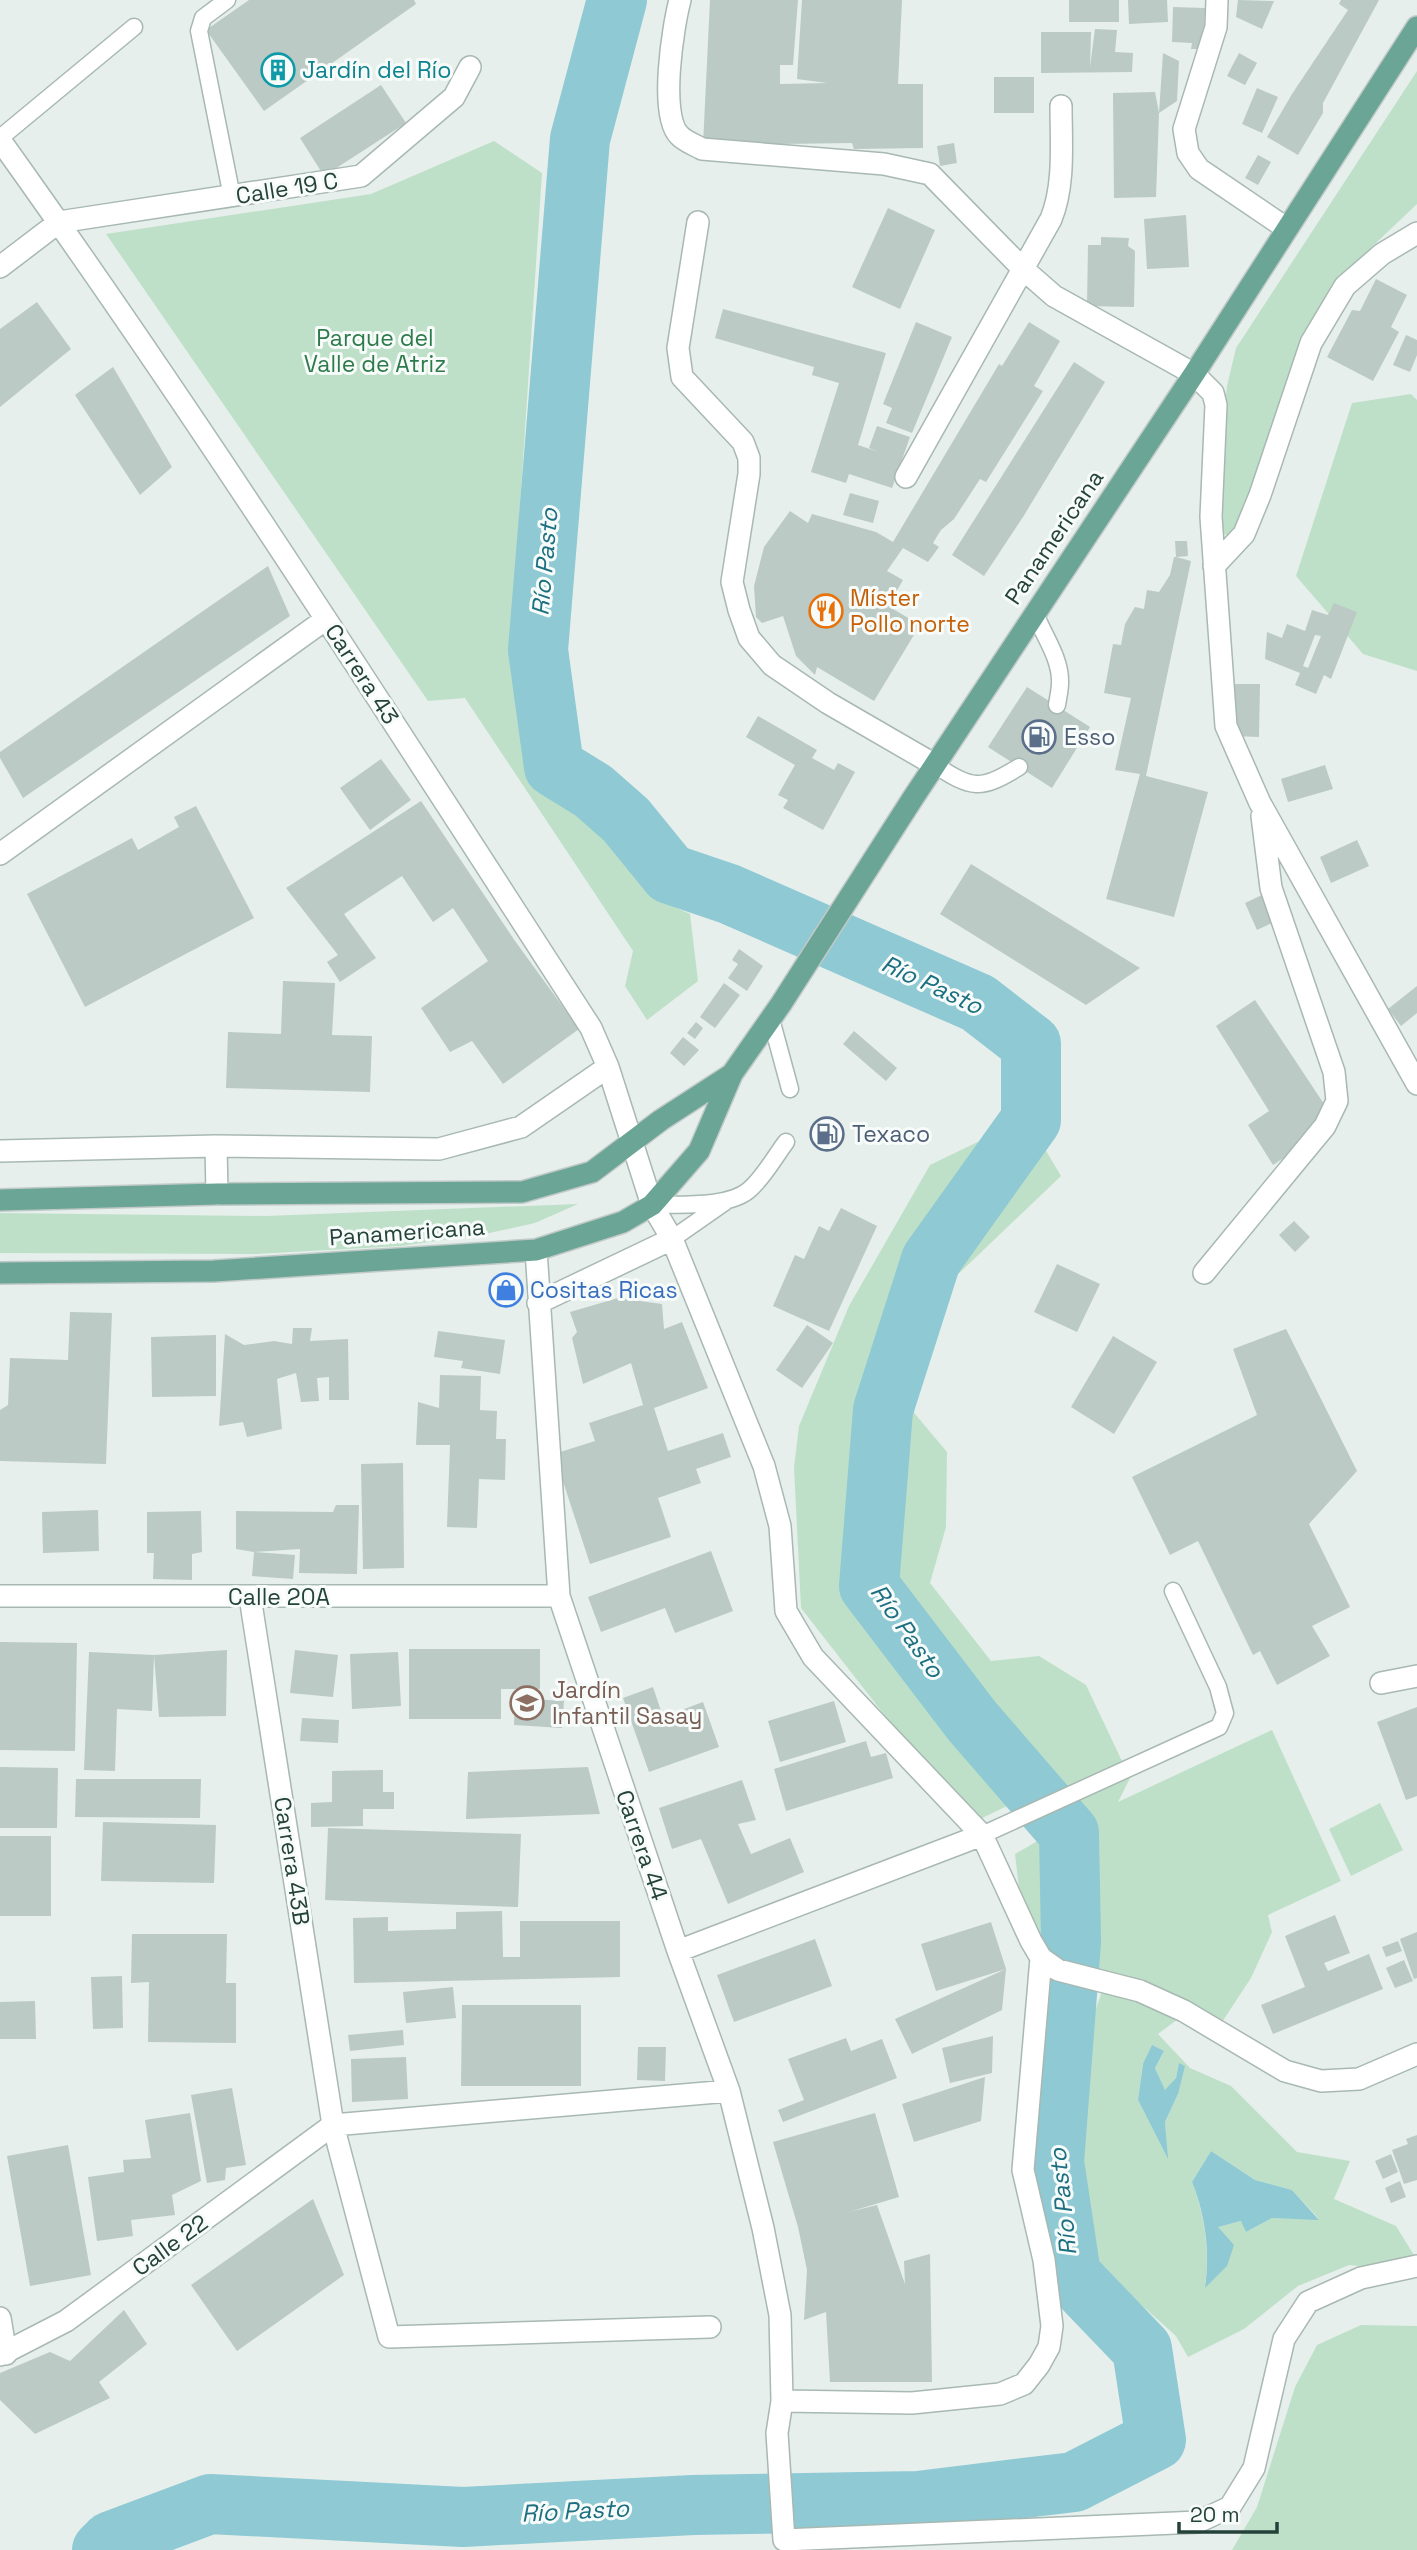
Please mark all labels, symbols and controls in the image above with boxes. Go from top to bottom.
building icon: Jardín del Río [259,51,297,89]
place label: Jardín del Río [302,55,451,85]
street label: Calle 19 C [234,165,340,211]
park label: Parque del Valle de Atriz [304,323,446,379]
street label: Panamericana [998,464,1110,610]
water label: Río Pasto [524,506,565,617]
place label: Míster Pollo norte [850,583,970,639]
restaurant icon: Míster Pollo norte [807,592,845,630]
street label: Carrera 43 [318,618,406,730]
fuel station icon: Esso [1020,718,1058,756]
place label: Esso [1064,722,1115,752]
water label: Río Pasto [877,948,989,1022]
fuel station icon: Texaco [808,1115,846,1153]
place label: Texaco [852,1119,930,1149]
street label: Panamericana [328,1212,486,1252]
shop icon: Cositas Ricas [487,1271,525,1309]
place label: Cositas Ricas [530,1275,678,1305]
water label: Río Pasto [864,1578,952,1685]
street label: Calle 20A [228,1582,330,1612]
place label: Jardín Infantil Sasay [552,1675,702,1731]
school or university icon: Jardín Infantil Sasay [508,1684,546,1722]
street label: Carrera 44 [609,1786,675,1904]
street label: Carrera 43B [267,1795,317,1927]
water label: Río Pasto [1041,2146,1084,2257]
street label: Calle 22 [126,2207,214,2283]
scale bar [1179,2490,1277,2534]
water label: Río Pasto [520,2492,631,2529]
text: 20 m [1190,2501,1240,2528]

